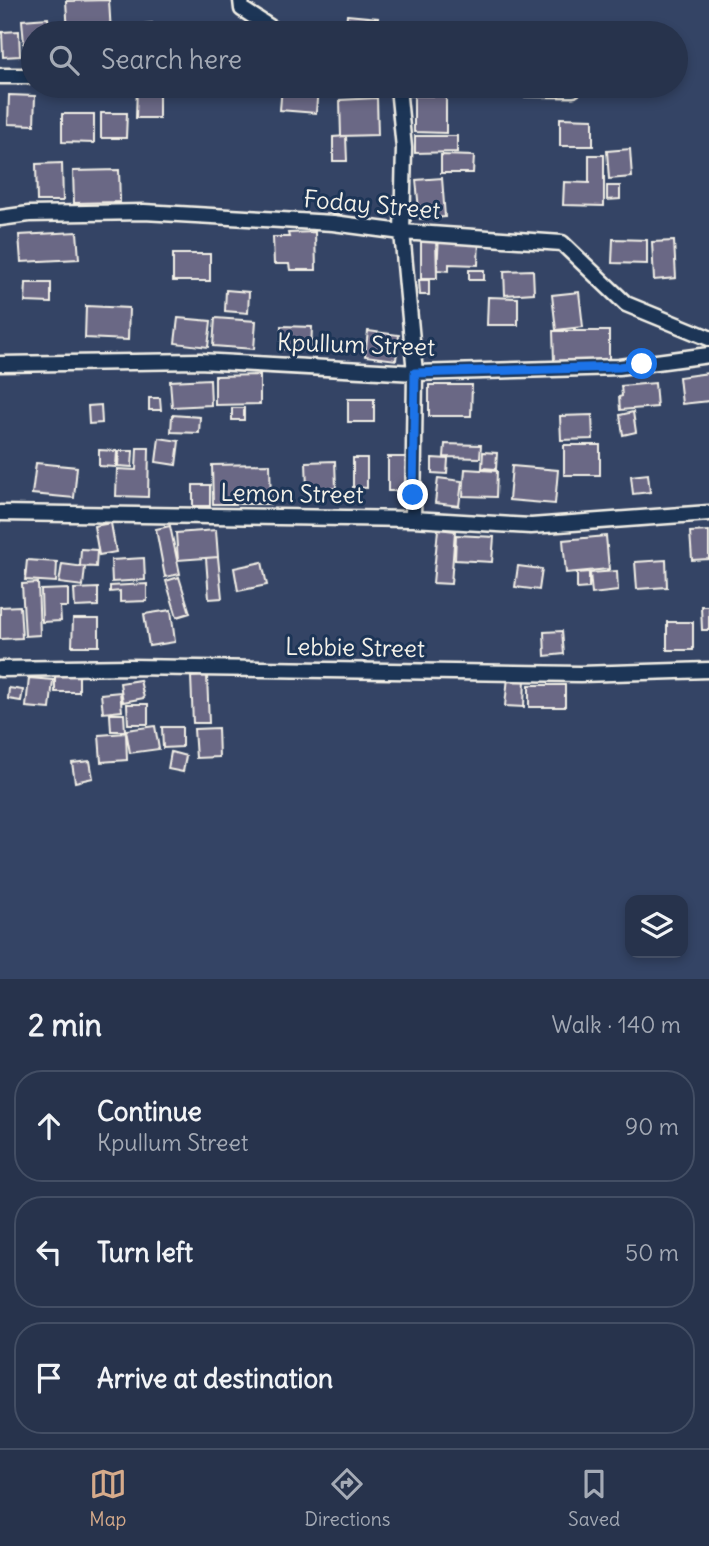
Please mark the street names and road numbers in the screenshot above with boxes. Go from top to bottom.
street label: Foday Street [302,183,442,225]
street label: Kpullum Street [276,326,436,362]
street label: Lemon Street [220,477,364,509]
street label: Lebbie Street [285,631,425,663]

